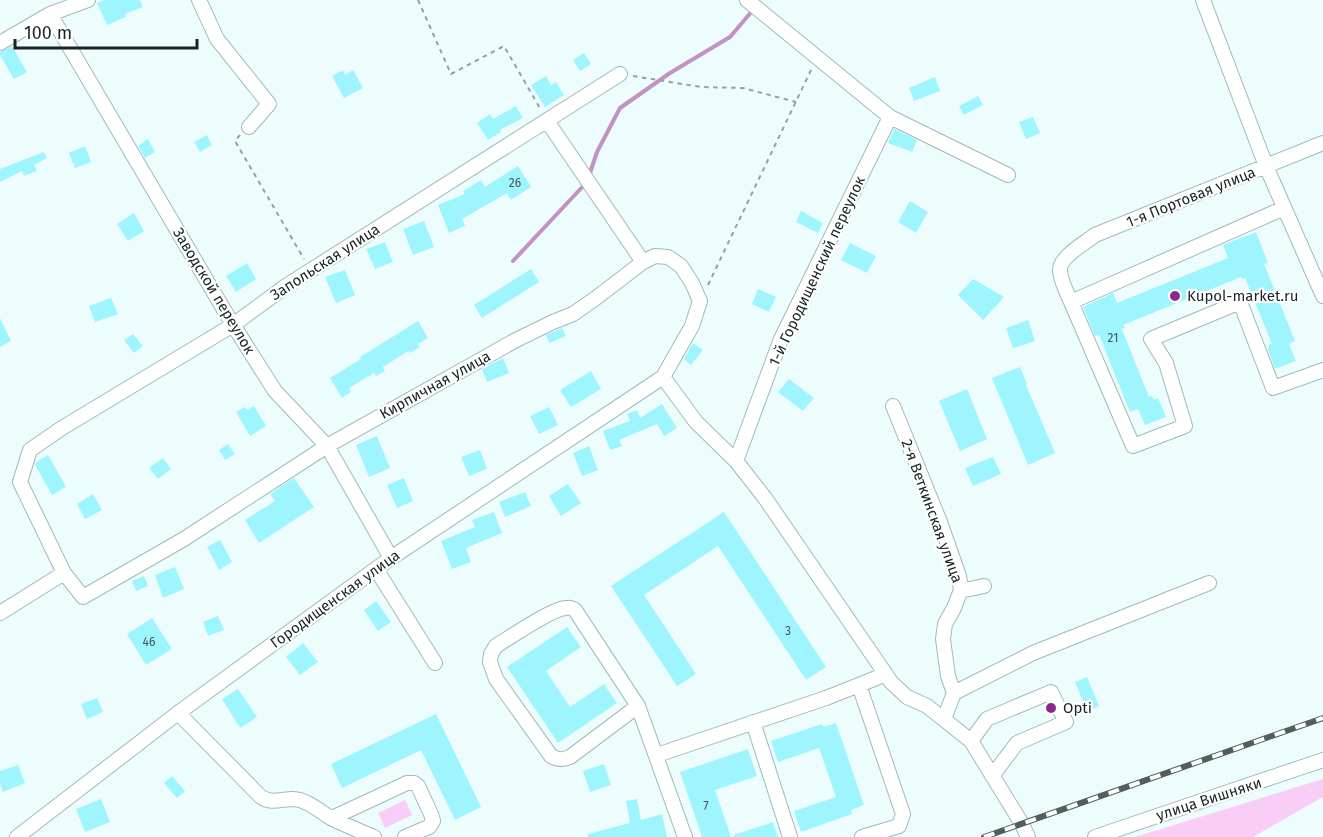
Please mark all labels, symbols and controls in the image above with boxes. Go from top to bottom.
scale bar [15,12,196,50]
text: 100 m [24,22,72,44]
street label: 1-я Портовая улица [1124,163,1258,231]
street label: 1-й Городищенский переулок [765,173,869,369]
house number: 26 [509,176,521,190]
street label: Запольская улица [267,220,383,304]
street label: Заводской переулок [169,225,259,358]
place label: Kupol-market.ru [1187,287,1299,305]
marker: Kupol-market.ru [1168,289,1182,303]
house number: 21 [1108,331,1118,345]
street label: Кирпичная улица [376,347,494,423]
street label: 2-я Веткинская улица [898,437,966,585]
street label: Городищенская улица [267,546,403,652]
house number: 3 [785,624,791,638]
house number: 46 [143,635,155,649]
place label: Opti [1063,699,1092,717]
marker: Opti [1044,701,1058,715]
street label: улица Вишняки [1154,773,1264,825]
house number: 7 [703,799,709,813]

